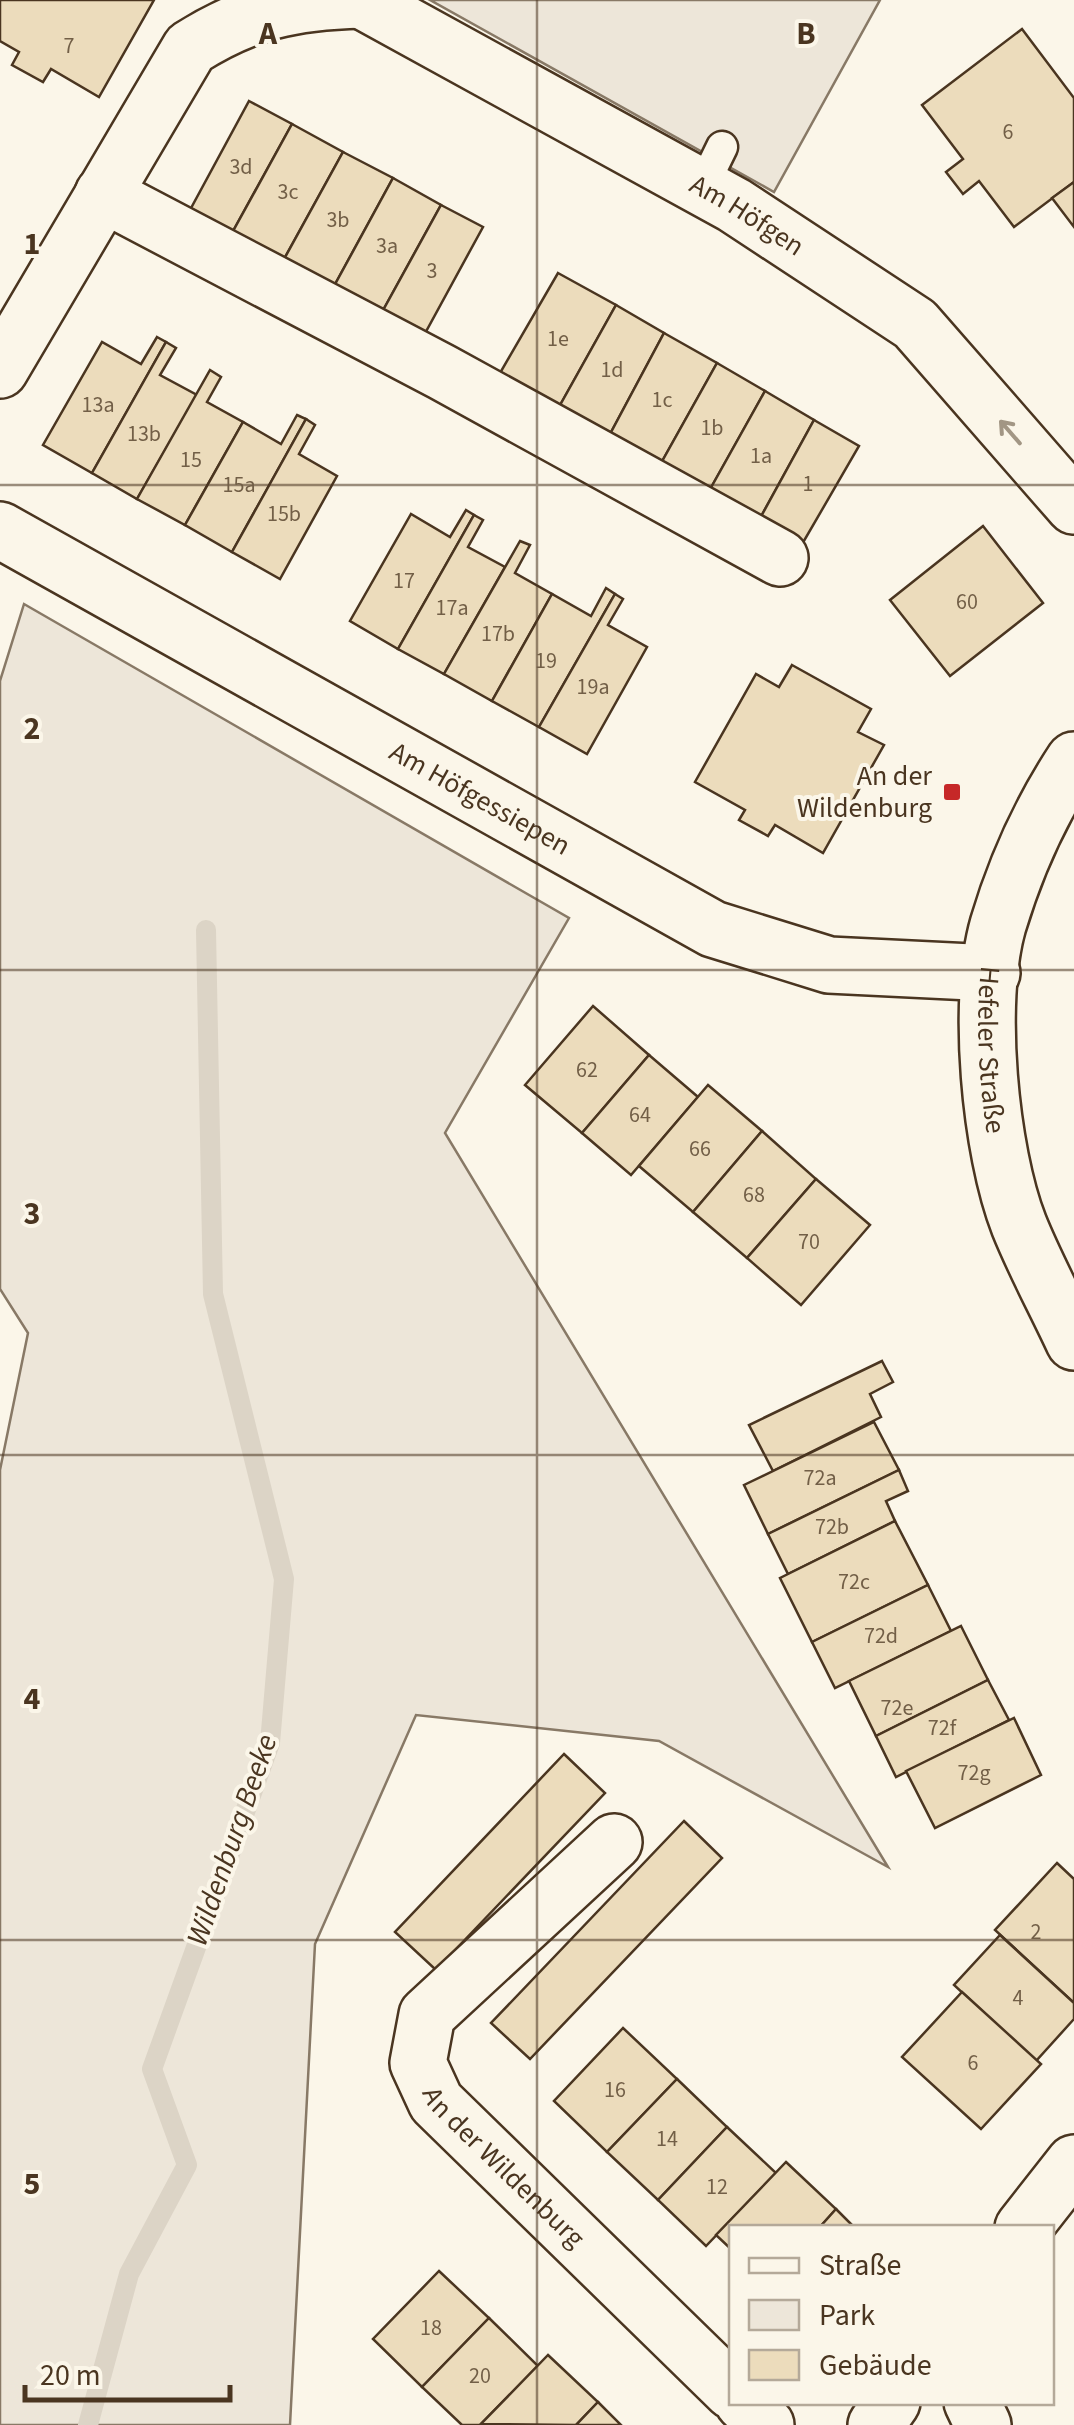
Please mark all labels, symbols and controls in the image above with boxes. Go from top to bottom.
text: A [258,11,278,57]
text: B [796,11,816,57]
house number: 7 [64,30,75,62]
house number: 6 [1003,116,1014,148]
house number: 3d [229,151,253,183]
street label: Am Höfgen [683,164,812,266]
house number: 3c [278,176,298,208]
house number: 3b [326,204,350,236]
text: 1 [24,221,40,267]
house number: 3a [376,230,398,262]
house number: 3 [427,255,437,287]
house number: 1e [547,323,569,355]
house number: 1d [600,354,624,386]
house number: 1c [652,384,672,416]
house number: 13a [82,389,114,421]
house number: 1b [700,412,724,444]
house number: 13b [127,418,161,450]
one-way arrow [1000,420,1022,446]
house number: 1a [750,440,772,472]
house number: 15 [180,444,202,476]
house number: 1 [803,468,813,500]
house number: 15a [223,469,255,501]
house number: 15b [267,498,301,530]
house number: 17 [393,565,415,597]
house number: 60 [956,586,978,618]
house number: 17a [436,592,468,624]
house number: 17b [481,618,515,650]
house number: 19 [535,645,557,677]
house number: 19a [577,671,609,703]
text: 2 [24,706,40,752]
street label: Am Höfgessiepen [382,732,578,865]
place label: An der Wildenburg [797,756,932,828]
marker: An der Wildenburg [941,781,963,803]
street label: Hefeler Straße [967,964,1016,1136]
house number: 62 [576,1054,598,1086]
house number: 64 [629,1099,651,1131]
house number: 66 [689,1133,711,1165]
house number: 68 [743,1179,765,1211]
text: 3 [24,1191,40,1237]
house number: 70 [798,1226,820,1258]
house number: 72a [804,1462,836,1494]
house number: 72b [815,1511,849,1543]
house number: 72c [838,1566,870,1598]
house number: 72d [864,1620,898,1652]
text: 4 [24,1676,41,1722]
house number: 72e [881,1692,913,1724]
house number: 72f [928,1712,958,1744]
water label: Wildenburg Beeke [176,1728,288,1952]
house number: 72g [958,1757,990,1789]
house number: 2 [1031,1916,1041,1948]
house number: 4 [1013,1982,1024,2014]
house number: 6 [968,2047,979,2079]
house number: 16 [604,2074,626,2106]
street label: An der Wildenburg [412,2080,594,2257]
house number: 14 [656,2123,678,2155]
text: 5 [24,2161,40,2207]
house number: 12 [706,2171,728,2203]
legend [729,2225,1054,2405]
text: Straße [819,2244,901,2287]
text: Park [819,2294,875,2337]
house number: 18 [420,2312,442,2344]
scale bar [25,2340,230,2402]
text: Gebäude [819,2344,932,2387]
text: 20 m [40,2354,101,2397]
house number: 20 [469,2360,491,2392]

